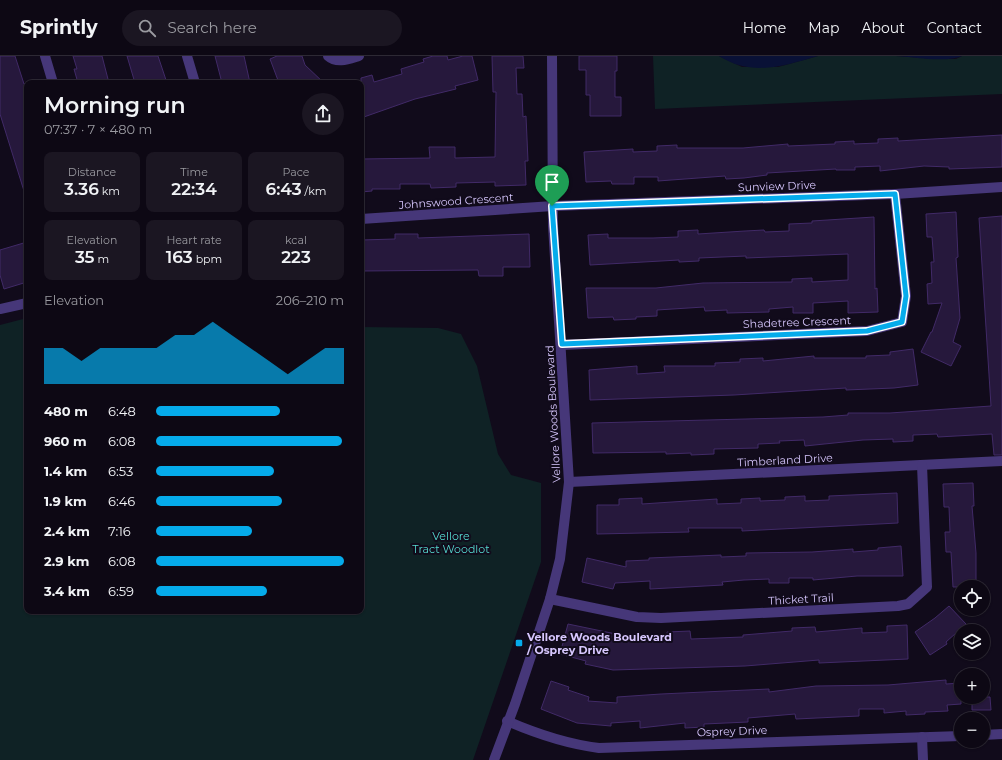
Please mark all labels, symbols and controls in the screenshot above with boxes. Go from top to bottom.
search box [122,10,402,46]
text: Sprintly [20,16,98,39]
icon: search [136,17,158,39]
text: Search here [168,18,257,37]
text: Home [743,19,786,37]
text: Map [808,19,839,37]
text: About [861,19,905,37]
text: Contact [927,19,982,37]
text: Morning run [44,92,185,119]
button: share [302,93,344,135]
text: 07:37 · 7 × 480 m [44,121,152,137]
text: Distance [68,165,116,179]
text: Time [180,165,208,179]
text: Pace [283,165,309,179]
pin [535,165,569,206]
icon: arrive [541,171,563,193]
street label: Sunview Drive [738,178,817,194]
text: 3.36 [64,179,99,199]
text: 22:34 [171,179,217,199]
text: 6:43 [266,179,302,199]
text: km [99,184,120,198]
text: /km [302,184,326,198]
street label: Johnswood Crescent [397,190,514,212]
text: Elevation [67,233,117,247]
text: Heart rate [166,233,222,247]
text: kcal [285,233,307,247]
text: 35 [75,247,95,267]
text: 163 [166,247,193,267]
text: 223 [281,247,311,267]
text: m [95,252,109,266]
text: bpm [193,252,222,266]
text: Elevation [44,292,104,308]
text: 206–210 m [276,292,344,308]
street label: Shadetree Crescent [743,313,852,331]
street label: Vellore Woods Boulevard [542,345,564,483]
text: 480 m [44,403,88,419]
text: 6:48 [108,403,136,419]
text: 960 m [44,433,87,449]
text: 6:08 [108,433,136,449]
street label: Timberland Drive [737,450,833,469]
text: 1.4 km [44,463,87,479]
text: 6:53 [108,463,133,479]
text: 1.9 km [44,493,87,509]
text: 6:46 [108,493,135,509]
text: 2.4 km [44,523,90,539]
text: 7:16 [108,523,131,539]
park label: Vellore Tract Woodlot [412,529,490,556]
text: 2.9 km [44,553,89,569]
text: 6:08 [108,553,136,569]
map controls [954,580,990,748]
button: locate [954,580,990,616]
text: 3.4 km [44,583,90,599]
text: 6:59 [108,583,134,599]
street label: Thicket Trail [768,590,834,608]
button: layers [954,624,990,660]
place label: Vellore Woods Boulevard / Osprey Drive [526,630,672,657]
marker: Vellore Woods Boulevard / Osprey Drive [514,638,524,648]
button: + [954,668,990,704]
button: − [954,712,990,748]
street label: Osprey Drive [696,723,768,739]

